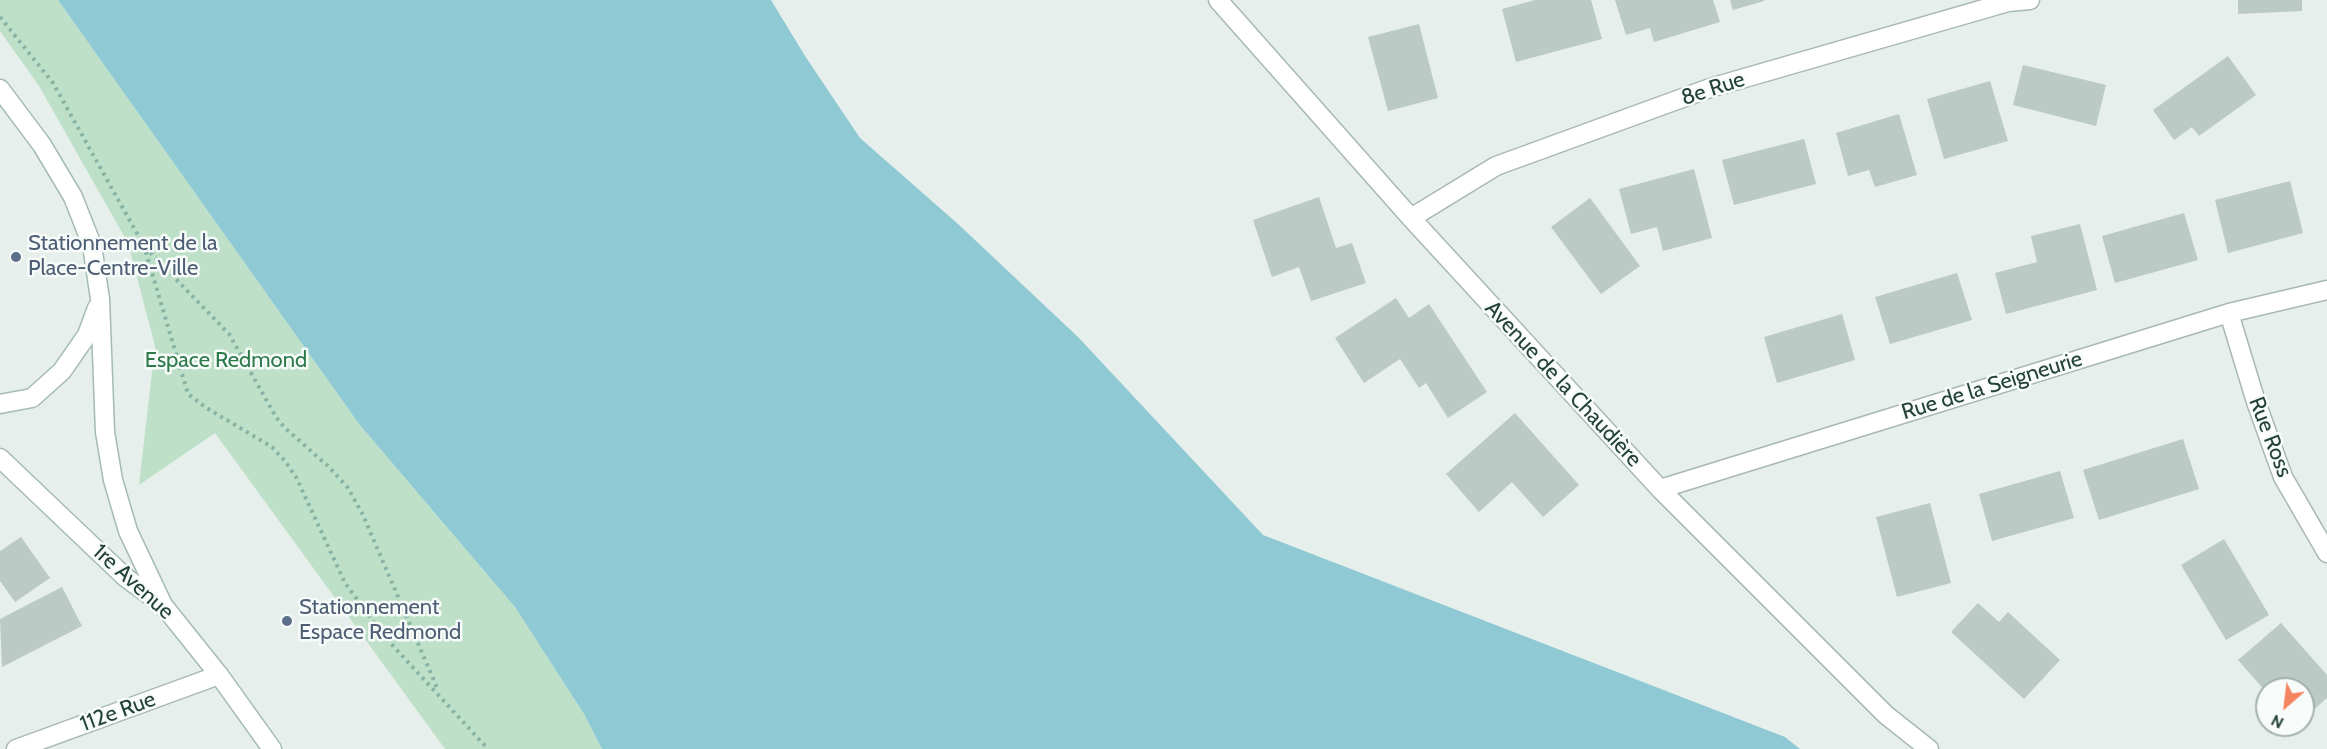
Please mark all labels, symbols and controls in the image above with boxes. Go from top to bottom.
street label: 8e Rue [1678,66,1748,112]
place label: Stationnement de la Place-Centre-Ville [28,231,218,282]
marker: Stationnement de la Place-Centre-Ville [9,250,23,264]
street label: Avenue de la Chaudière [1479,295,1647,473]
street label: Rue de la Seigneurie [1898,346,2086,426]
park label: Espace Redmond [145,348,307,374]
street label: Rue Ross [2243,393,2297,481]
street label: 1re Avenue [87,539,179,625]
place label: Stationnement Espace Redmond [299,595,461,646]
marker: Stationnement Espace Redmond [280,614,294,628]
north arrow [2255,677,2315,737]
street label: 112e Rue [77,686,159,738]
text: N [2268,711,2287,733]

